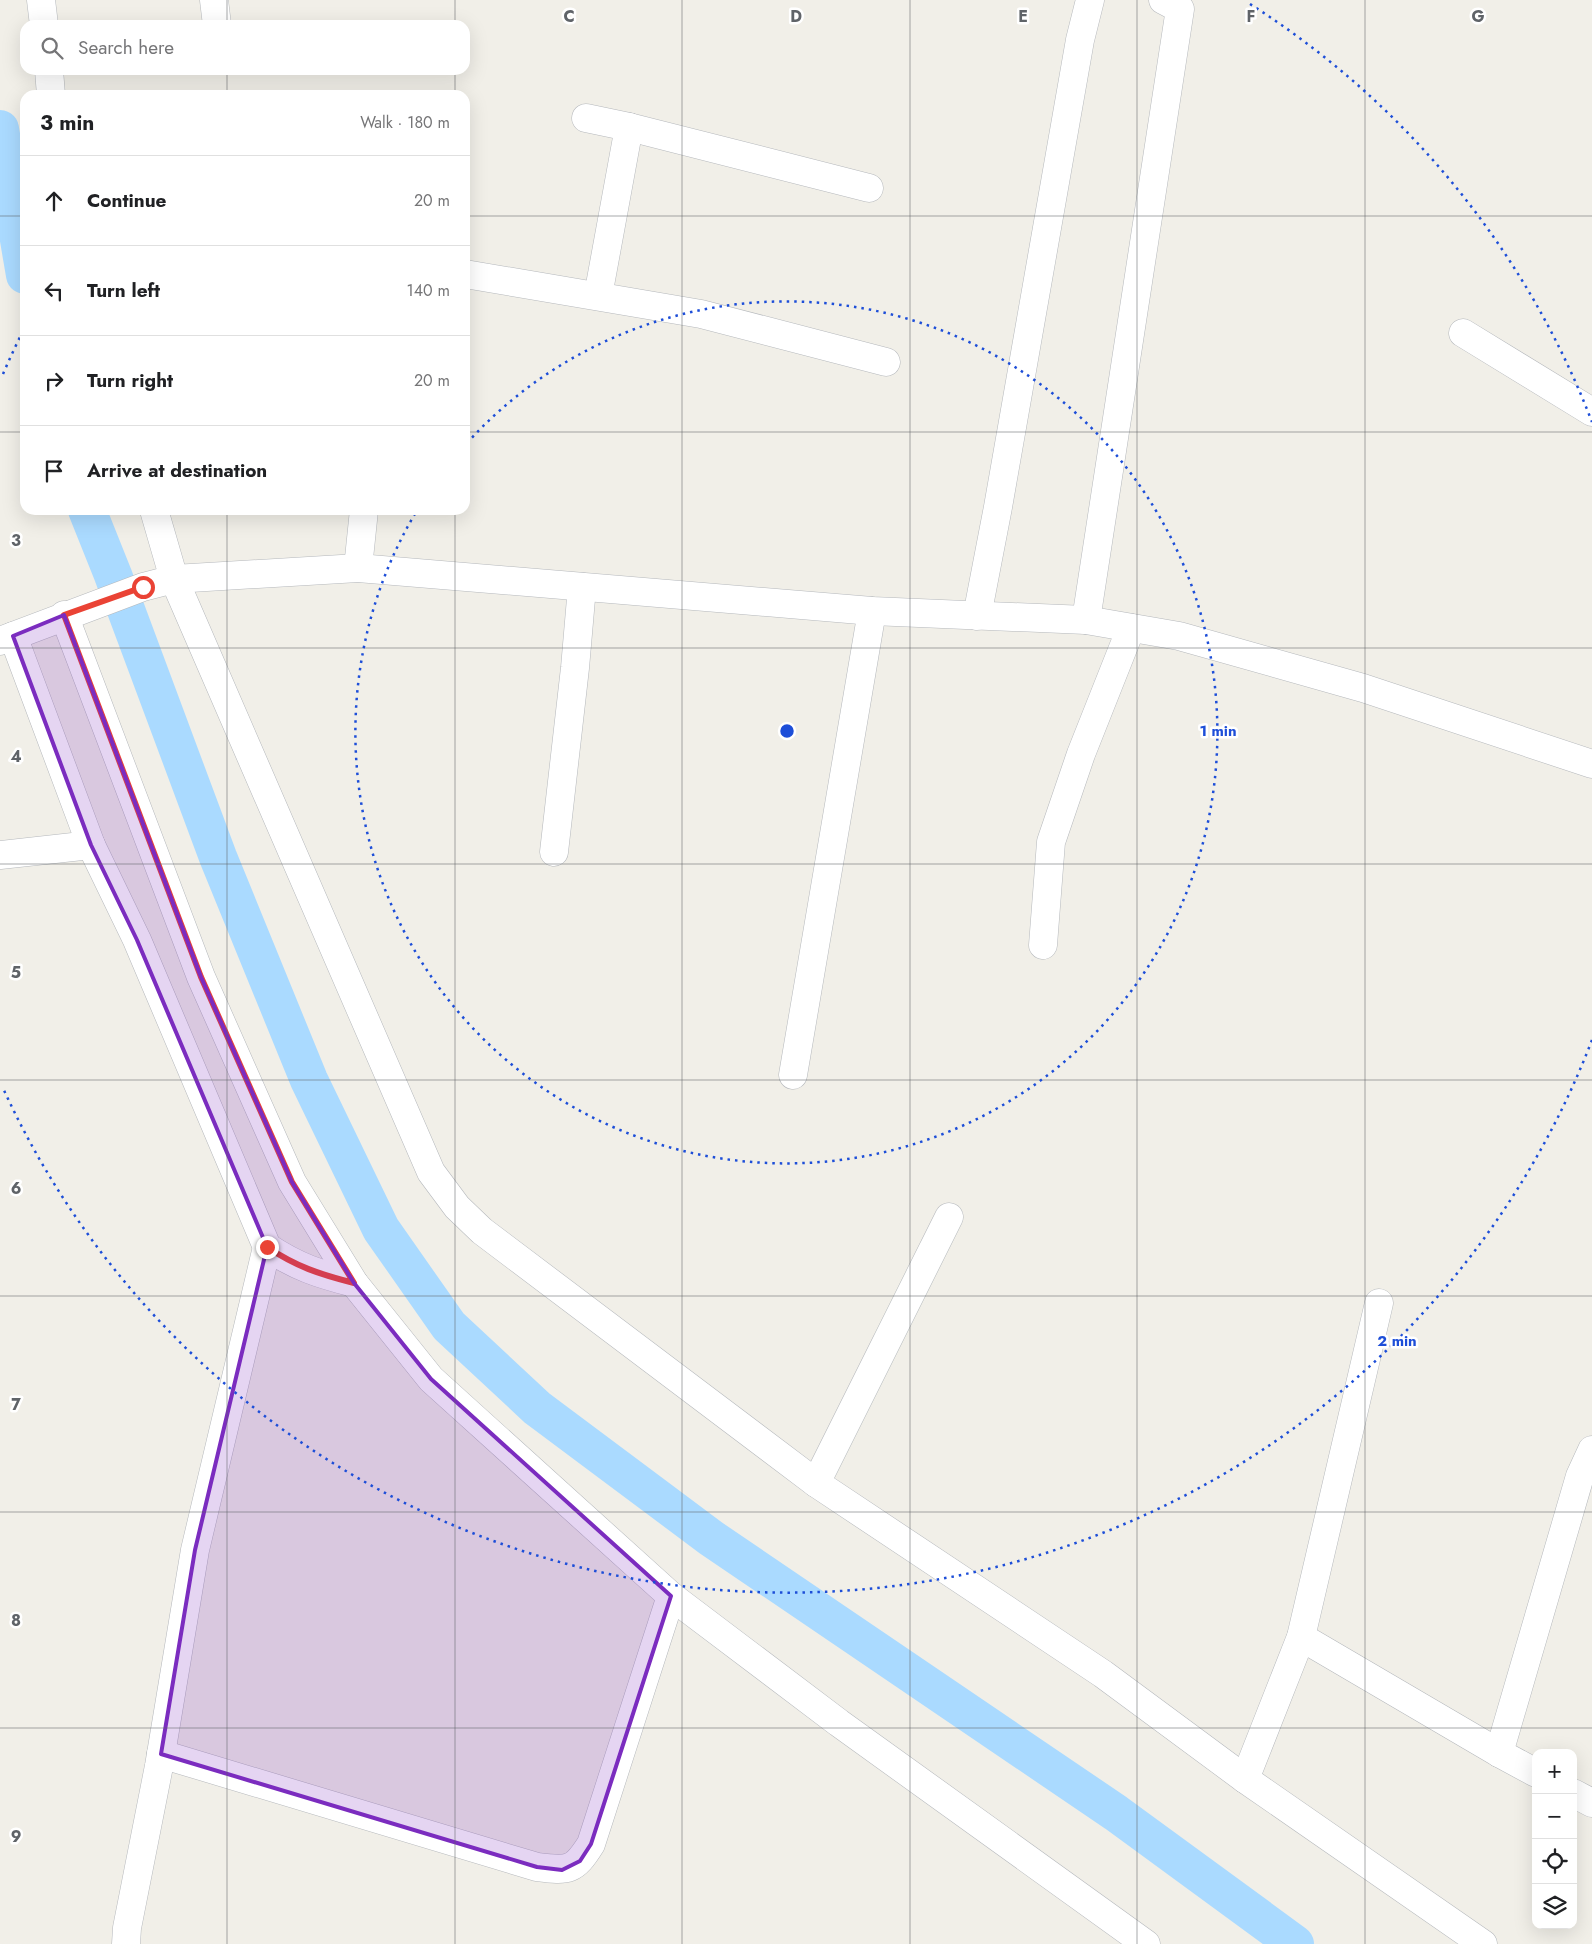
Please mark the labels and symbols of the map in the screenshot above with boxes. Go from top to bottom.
text: C [563,5,575,28]
text: D [790,5,802,28]
text: E [1018,5,1028,28]
text: F [1247,5,1255,28]
text: G [1471,5,1485,28]
text: 3 [11,529,21,552]
route start [132,576,155,599]
text: 1 min [1199,720,1237,742]
centre of rings [778,722,796,740]
text: 4 [10,745,22,768]
text: 5 [11,961,21,984]
text: 6 [11,1177,21,1200]
route end [256,1236,279,1259]
text: 2 min [1377,1330,1417,1352]
text: 7 [11,1393,21,1416]
text: 8 [11,1609,21,1632]
text: 9 [11,1825,21,1848]

